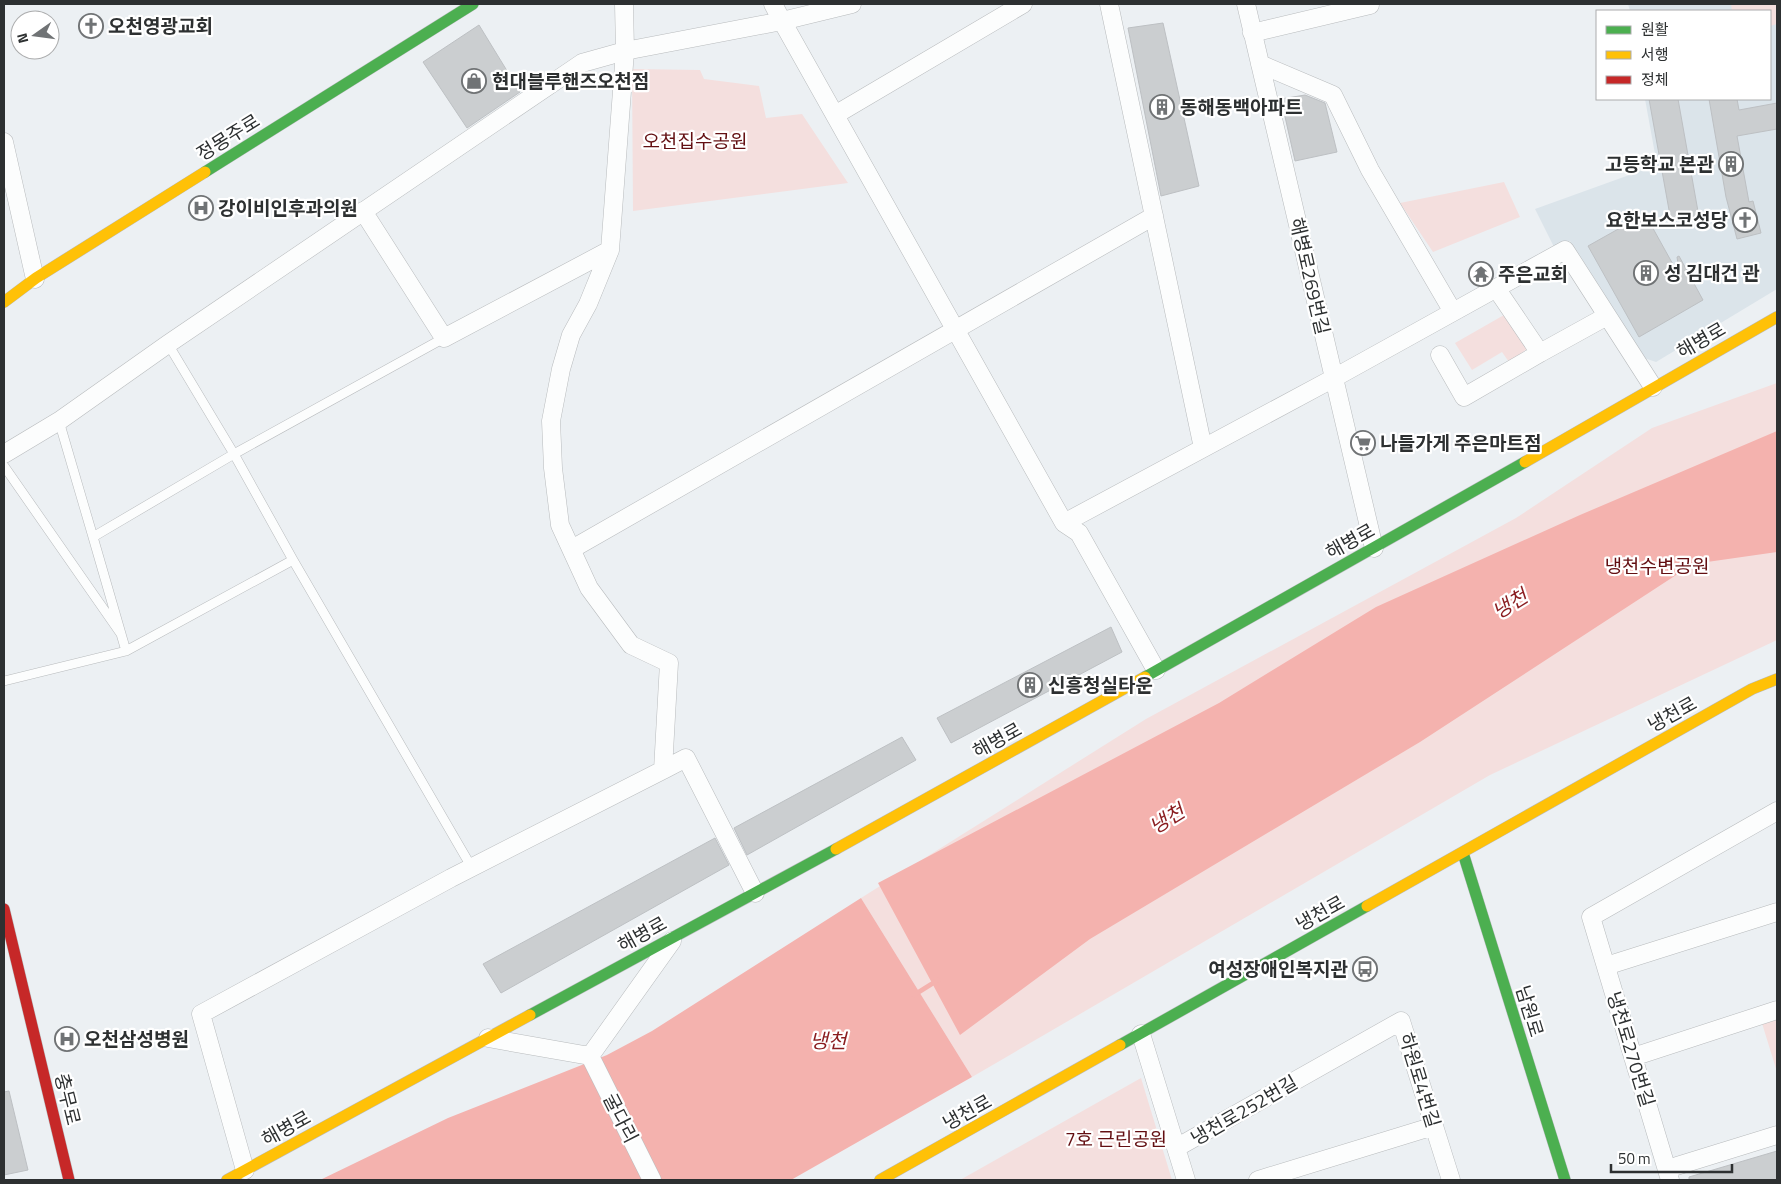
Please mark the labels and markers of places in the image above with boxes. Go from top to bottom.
place label: 오천영광교회 [108,11,213,40]
church icon: 오천영광교회 [78,13,104,39]
place label: 현대블루핸즈오천점 [492,66,649,95]
shop icon: 현대블루핸즈오천점 [461,68,487,94]
place label: 동해동백아파트 [1180,92,1302,121]
building icon: 동해동백아파트 [1149,94,1175,120]
place label: 고등학교 본관 [1605,149,1715,178]
building icon: 고등학교 본관 [1718,151,1744,177]
place label: 강이비인후과의원 [218,193,358,222]
hospital icon: 강이비인후과의원 [188,195,214,221]
place label: 요한보스코성당 [1606,205,1729,234]
church icon: 요한보스코성당 [1732,207,1758,233]
place label: 성 김대건 관 [1664,258,1760,287]
place label: 주은교회 [1498,259,1568,288]
building icon: 성 김대건 관 [1633,260,1659,286]
temple icon: 주은교회 [1468,261,1494,287]
place label: 나들가게 주은마트점 [1380,428,1542,457]
supermarket icon: 나들가게 주은마트점 [1350,430,1376,456]
place label: 신흥청실타운 [1048,670,1153,699]
building icon: 신흥청실타운 [1017,672,1043,698]
place label: 여성장애인복지관 [1208,954,1349,983]
bus stop icon: 여성장애인복지관 [1352,956,1378,982]
place label: 오천삼성병원 [84,1024,189,1053]
hospital icon: 오천삼성병원 [54,1026,80,1052]

